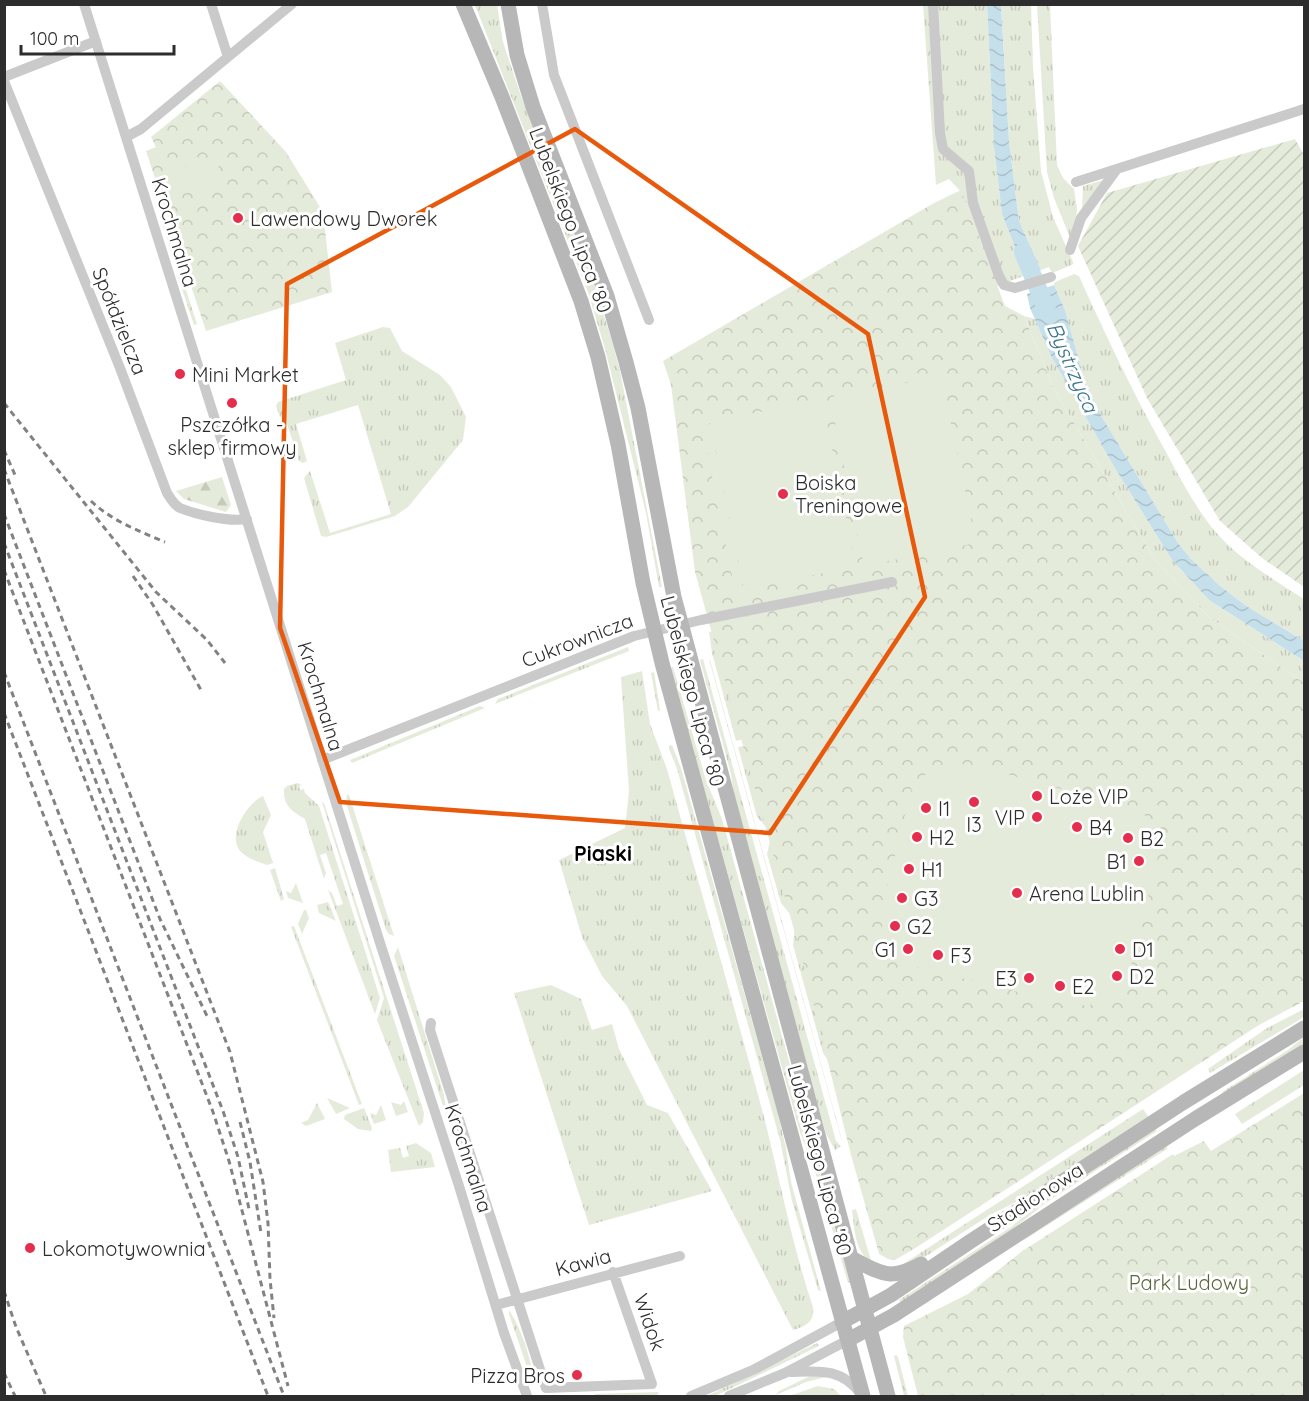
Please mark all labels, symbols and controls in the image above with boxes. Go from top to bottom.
scale bar [21,18,174,56]
text: 100 m [30,27,79,50]
street label: Lubelskiego Lipca '80 [524,124,618,316]
street label: Krochmalna [147,174,203,290]
place label: Lawendowy Dworek [250,206,437,231]
marker: Lawendowy Dworek [231,211,245,225]
street label: Spółdzielcza [87,264,153,378]
water label: Bystrzyca [1042,318,1105,417]
place label: Mini Market [192,362,299,387]
marker: Mini Market [173,367,187,381]
marker: Pszczółka - sklep firmowy [225,396,239,410]
place label: Pszczółka - sklep firmowy [167,412,297,460]
place label: Boiska Treningowe [795,470,902,518]
marker: Boiska Treningowe [776,487,790,501]
street label: Lubelskiego Lipca '80 [655,593,731,789]
street label: Cukrownicza [518,607,636,673]
street label: Krochmalna [293,638,349,754]
place label: Loże VIP [1049,784,1128,809]
marker: Loże VIP [1030,789,1044,803]
marker: I3 [967,795,981,809]
place label: I1 [938,796,950,821]
marker: I1 [919,801,933,815]
place label: VIP [995,805,1025,830]
marker: VIP [1030,810,1044,824]
place label: I3 [966,812,982,837]
place label: B4 [1089,815,1113,840]
marker: B4 [1070,820,1084,834]
place label: H2 [929,825,954,850]
place label: B2 [1140,826,1164,851]
marker: H2 [910,830,924,844]
marker: B2 [1121,831,1135,845]
district label: Piaski [574,840,632,866]
place label: B1 [1107,849,1127,874]
marker: B1 [1132,854,1146,868]
place label: H1 [921,857,943,882]
marker: H1 [902,862,916,876]
place label: Arena Lublin [1029,881,1144,906]
place label: G3 [914,886,938,911]
marker: Arena Lublin [1010,886,1024,900]
marker: G3 [895,891,909,905]
place label: G2 [907,914,932,939]
marker: G2 [888,919,902,933]
place label: G1 [875,937,896,962]
place label: D1 [1132,937,1154,962]
marker: G1 [901,942,915,956]
marker: D1 [1113,942,1127,956]
place label: F3 [950,943,972,968]
marker: F3 [931,948,945,962]
place label: D2 [1129,964,1154,989]
place label: E3 [995,966,1017,991]
marker: D2 [1110,969,1124,983]
marker: E3 [1022,971,1036,985]
place label: E2 [1072,974,1094,999]
marker: E2 [1053,979,1067,993]
street label: Lubelskiego Lipca '80 [782,1062,858,1258]
street label: Krochmalna [440,1100,498,1216]
street label: Stadionowa [982,1157,1088,1237]
place label: Lokomotywownia [42,1236,206,1261]
marker: Lokomotywownia [23,1241,37,1255]
street label: Kawia [552,1243,614,1281]
park label: Park Ludowy [1129,1270,1249,1295]
street label: Widok [629,1290,671,1354]
place label: Pizza Bros [470,1363,565,1388]
marker: Pizza Bros [570,1368,584,1382]

